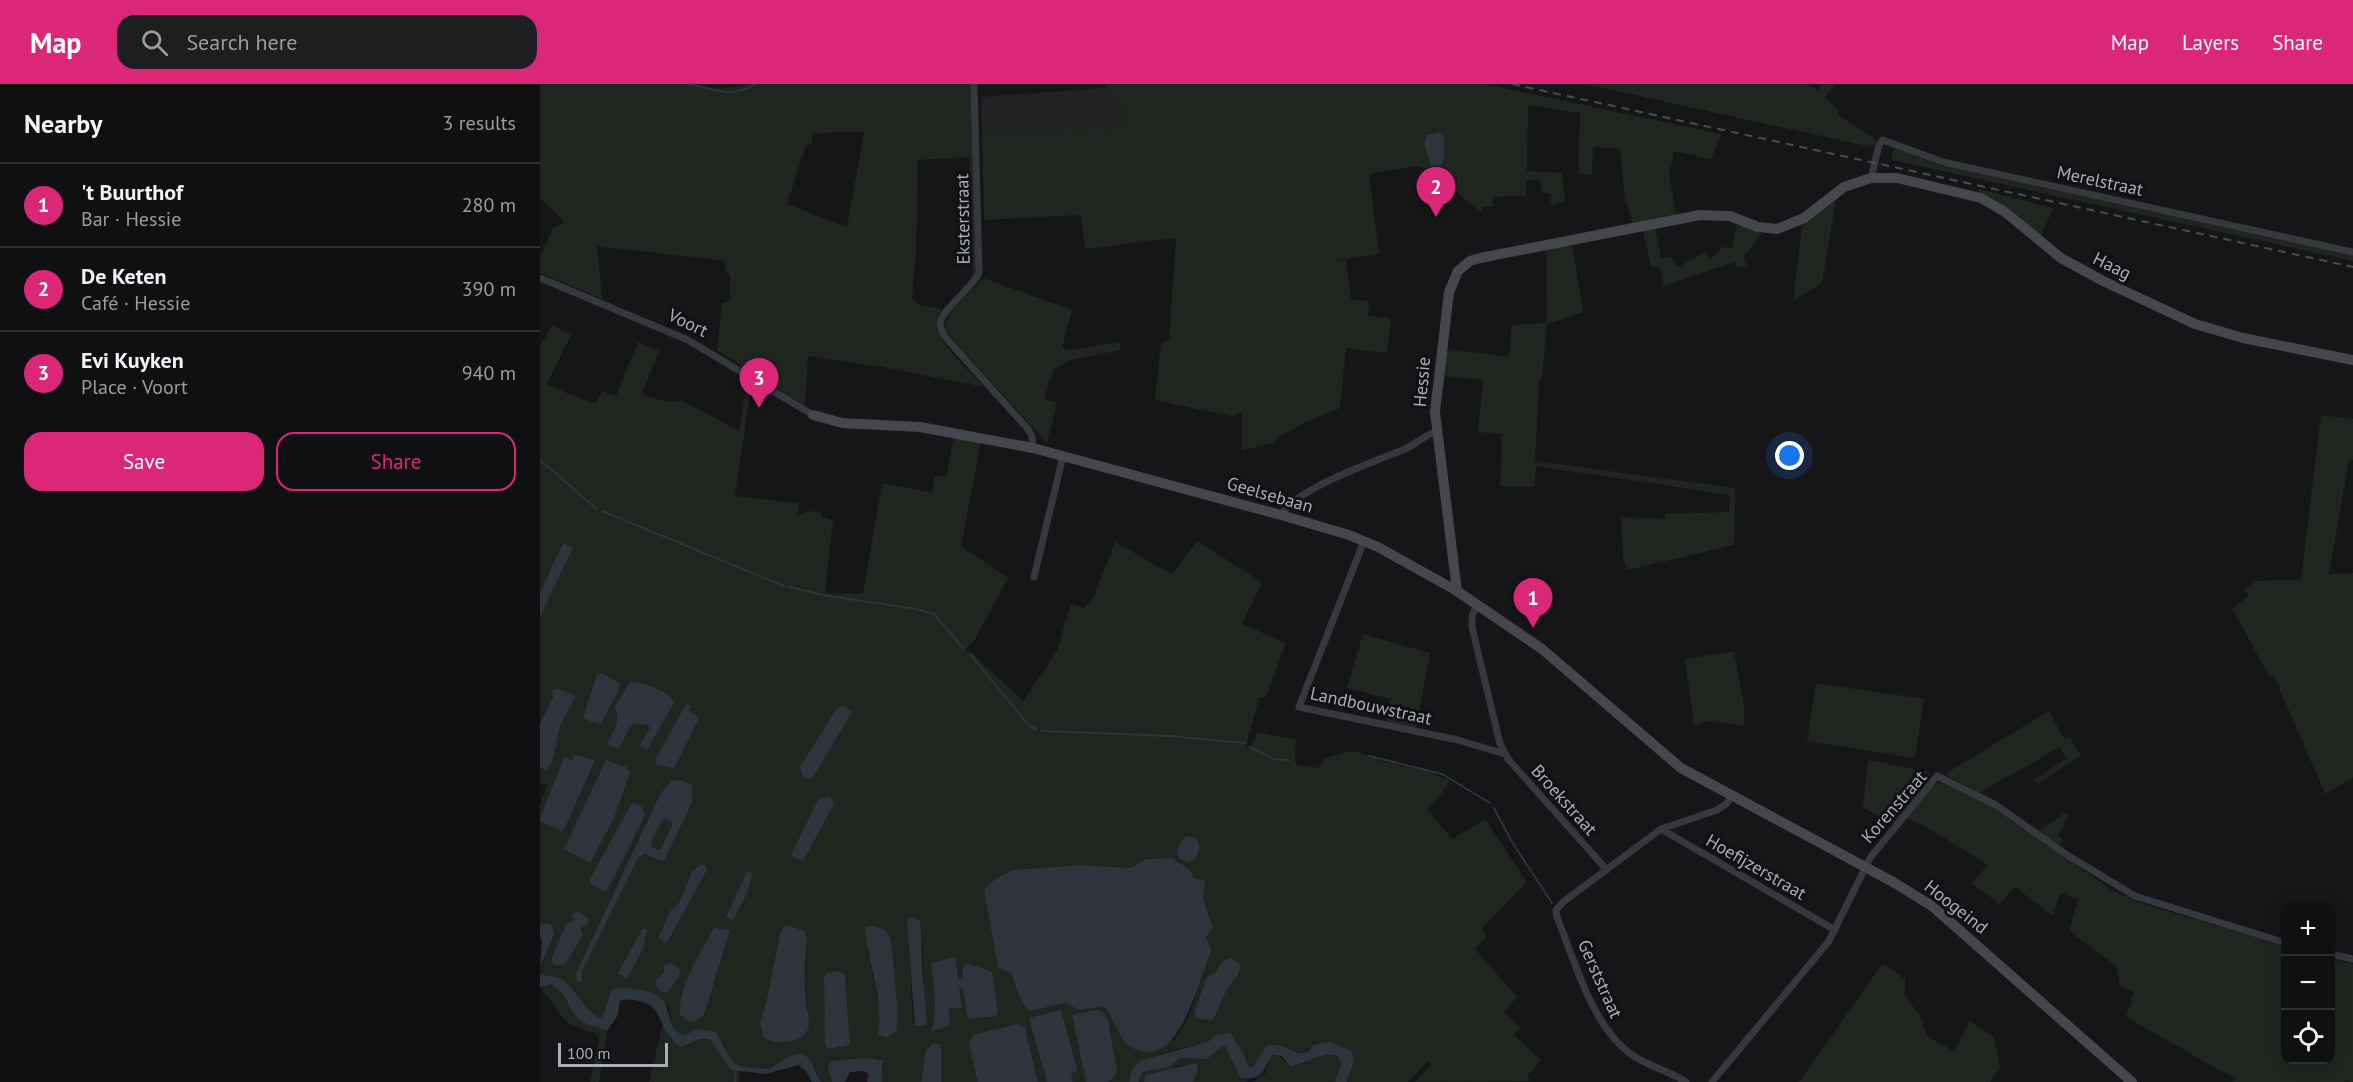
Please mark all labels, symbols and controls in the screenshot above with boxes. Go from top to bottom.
search box [117,15,537,69]
text: Map [30,24,81,61]
icon: search [138,26,171,59]
text: Search here [186,28,297,56]
text: Map [2111,29,2149,56]
text: Layers [2182,29,2239,56]
text: Share [2272,29,2323,56]
text: Nearby [24,107,102,140]
text: 3 results [443,110,516,136]
street label: Merelstraat [2055,160,2145,201]
pin: 2 [1416,168,1456,217]
street label: Eksterstraat [950,173,975,265]
text: 't Buurthof [81,178,183,206]
text: 1 [38,192,49,218]
text: 280 m [462,192,516,218]
text: Bar · Hessie [81,206,181,232]
street label: Haag [2089,247,2135,285]
text: De Keten [81,262,166,290]
text: 2 [38,276,49,302]
text: 390 m [462,276,516,302]
text: Café · Hessie [81,290,190,316]
street label: Voort [664,303,712,342]
text: Evi Kuyken [81,346,184,374]
street label: Hessie [1408,356,1435,408]
pin: 3 [740,358,778,408]
text: 3 [38,360,49,386]
text: 940 m [462,360,516,386]
text: Place · Voort [81,374,188,400]
button: Save [24,432,264,491]
button: Share [276,432,516,491]
your location [1775,441,1804,470]
street label: Geelsebaan [1224,471,1316,518]
pin: 1 [1514,578,1552,628]
street label: Landbouwstraat [1308,681,1434,730]
street label: Broekstraat [1526,759,1602,840]
street label: Korenstraat [1856,766,1931,848]
street label: Hoefijzerstraat [1702,829,1811,905]
street label: Hoogeind [1920,875,1993,939]
map controls [2281,902,2335,1064]
button: + [2281,902,2335,956]
street label: Gerststraat [1573,936,1628,1022]
button: − [2281,956,2335,1010]
button: locate [2281,1010,2335,1064]
scale bar [558,1040,668,1068]
text: 100 m [567,1043,610,1063]

